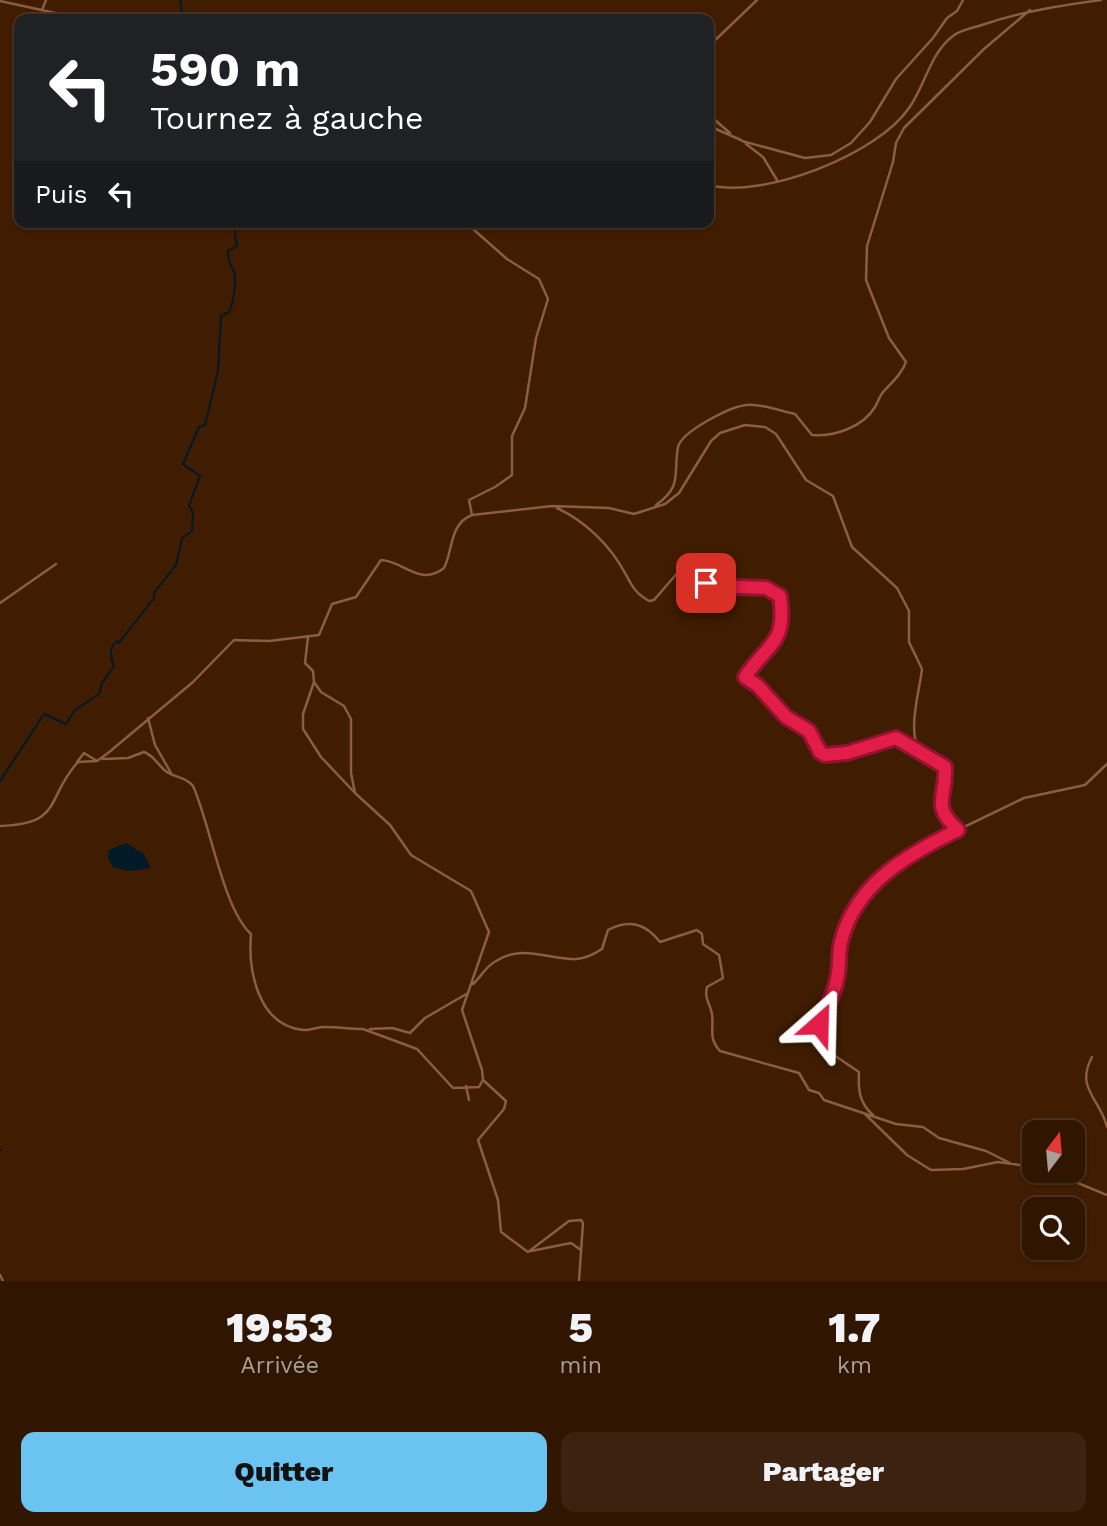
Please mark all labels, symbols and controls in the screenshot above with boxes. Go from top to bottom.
text: 590 m [150,40,300,98]
icon: left [35,42,126,133]
text: Tournez à gauche [150,99,423,137]
icon: left [102,175,140,213]
text: Puis [35,179,88,209]
pin [676,553,736,613]
icon: arrive [687,564,725,602]
position arrow [782,987,856,1061]
north arrow [1022,1120,1085,1183]
map controls [1022,1120,1085,1260]
button: search [1022,1197,1085,1260]
text: 19:53 [226,1303,333,1352]
text: 5 [568,1303,593,1352]
text: 1.7 [828,1303,881,1352]
text: Arrivée [241,1352,319,1379]
text: min [560,1352,602,1379]
text: km [837,1352,872,1379]
button: Quitter [21,1432,547,1512]
button: Partager [561,1432,1086,1512]

